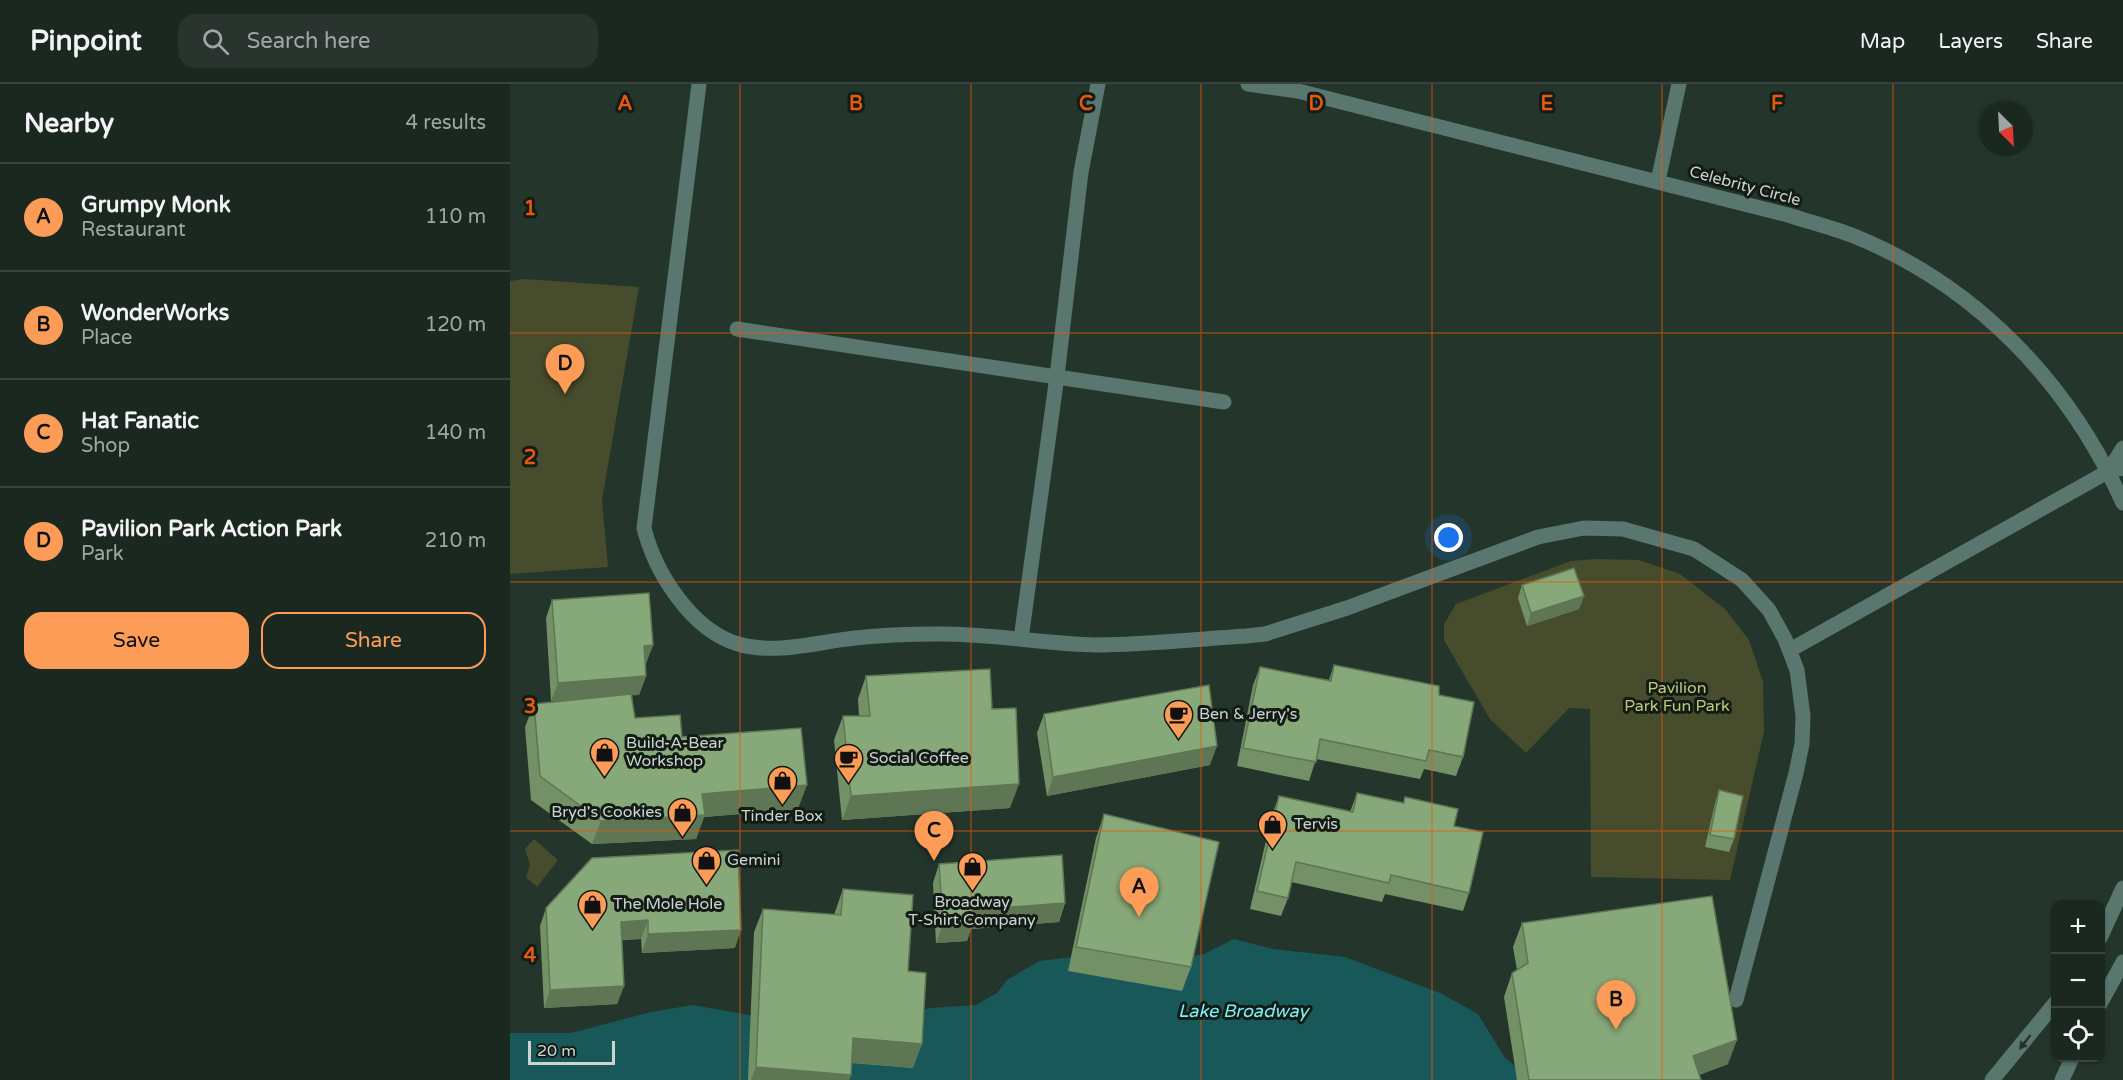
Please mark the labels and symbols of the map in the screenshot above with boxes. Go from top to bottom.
text: A [618,92,633,116]
text: B [849,92,863,116]
text: C [1079,92,1093,116]
text: D [1308,92,1324,116]
text: E [1541,92,1554,116]
text: F [1771,92,1783,116]
north arrow [1979,102,2033,156]
street label: Celebrity Circle [1687,162,1803,210]
text: 1 [524,197,536,221]
pin: D [546,344,584,394]
text: 2 [524,446,536,470]
your location [1434,523,1463,552]
park label: Pavilion Park Fun Park [1624,678,1730,716]
text: 3 [524,695,536,719]
cafe icon: Ben & Jerry's [1162,698,1194,740]
place label: Ben & Jerry's [1199,704,1297,724]
place label: Build-A-Bear Workshop [626,733,724,771]
shop icon: Build-A-Bear Workshop [589,736,621,778]
cafe icon: Social Coffee [832,742,864,784]
place label: Social Coffee [869,748,969,768]
shop icon: Tinder Box [766,764,798,806]
shop icon: Bryd's Cookies [667,796,699,838]
place label: Bryd's Cookies [551,802,662,822]
place label: Tinder Box [741,806,823,826]
shop icon: Tervis [1257,808,1289,850]
pin: C [914,812,954,861]
place label: Tervis [1294,814,1338,834]
shop icon: Gemini [690,844,722,886]
place label: Gemini [727,850,781,870]
shop icon: Broadway T-Shirt Company [956,850,988,892]
pin: A [1120,868,1158,917]
shop icon: The Mole Hole [576,888,608,930]
place label: Broadway T-Shirt Company [908,892,1036,930]
place label: The Mole Hole [613,894,722,914]
text: 4 [524,944,537,968]
pin: B [1596,980,1636,1030]
water label: Lake Broadway [1178,1000,1310,1022]
one-way arrow [2019,1034,2031,1049]
scale bar [528,1038,615,1066]

